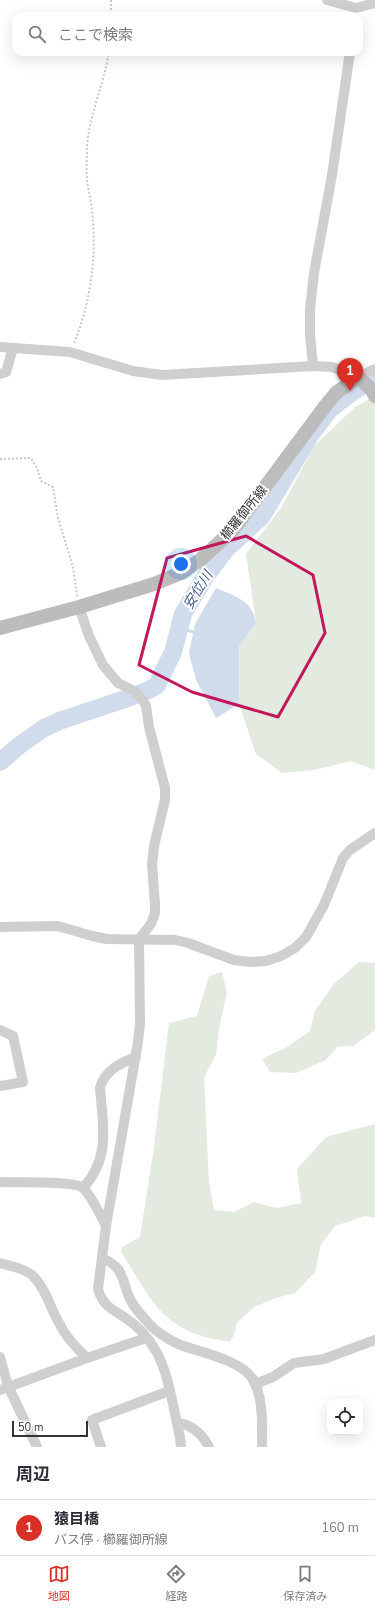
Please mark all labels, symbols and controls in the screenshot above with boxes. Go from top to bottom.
search box [12,12,363,56]
icon: search [26,23,48,45]
text: ここで検索 [58,25,133,45]
pin: 1 [337,358,363,391]
street label: 櫛羅御所線 [217,482,271,544]
your location [171,554,191,574]
water label: 安位川 [179,565,218,613]
map controls [327,1399,363,1435]
button: locate [327,1399,363,1435]
scale bar [12,1419,88,1438]
text: 50 m [18,1420,43,1435]
text: 周辺 [16,1463,50,1486]
text: 猿目橋 [54,1509,99,1529]
text: 1 [25,1519,33,1537]
text: 160 m [321,1519,359,1537]
text: バス停 · 櫛羅御所線 [54,1531,168,1549]
tab: 地図 [48,1563,70,1604]
tab: 経路 [165,1563,187,1604]
tab: 保存済み [283,1563,327,1604]

